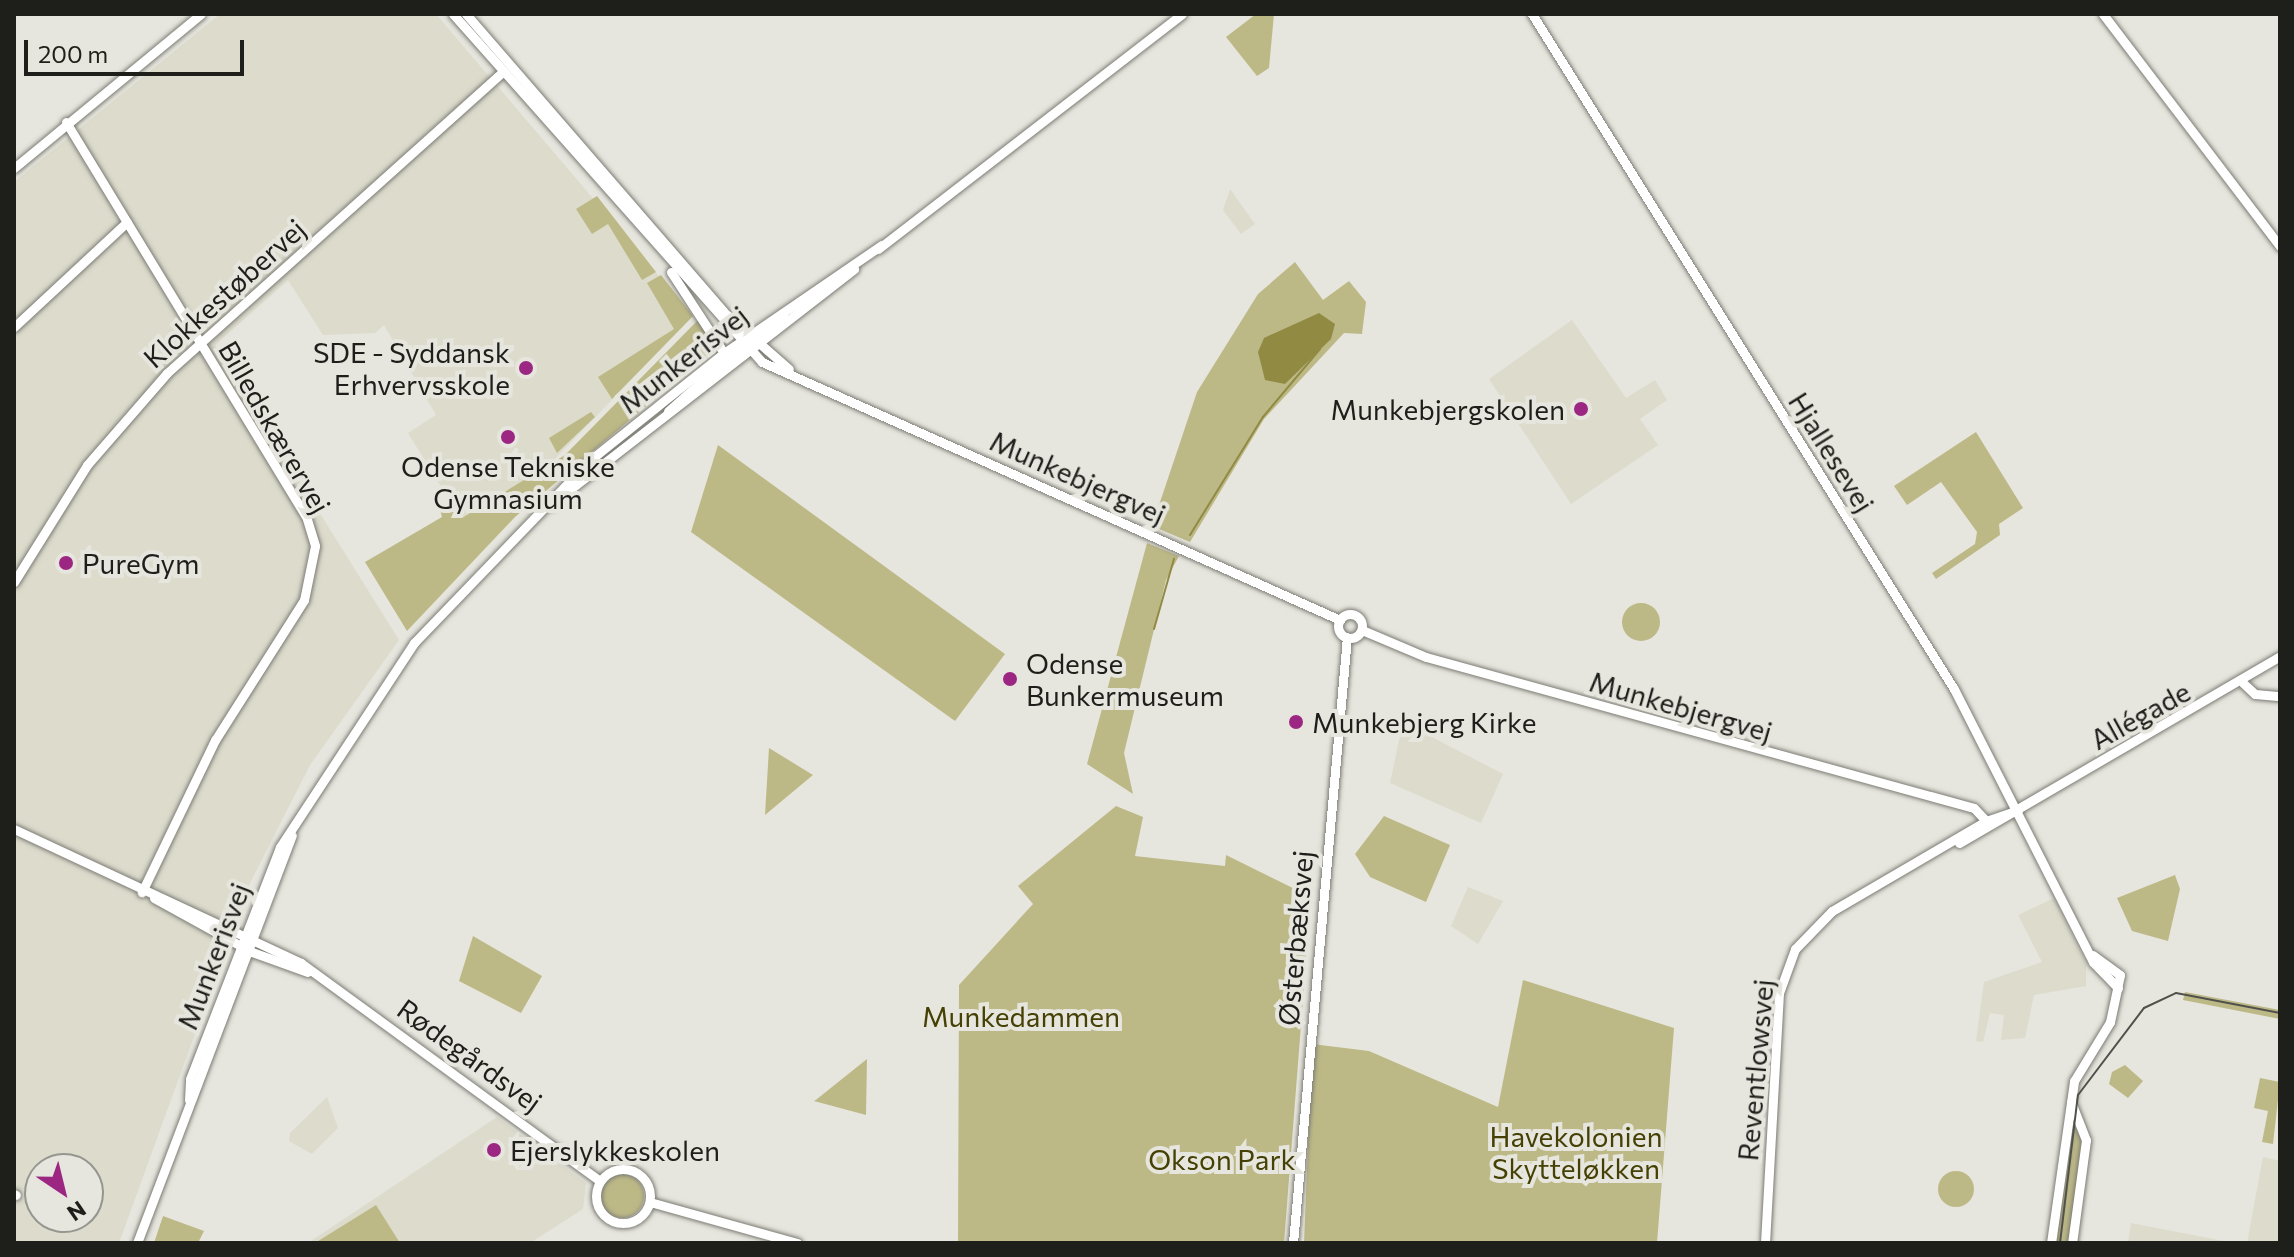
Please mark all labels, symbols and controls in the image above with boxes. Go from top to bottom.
scale bar [28,24,248,74]
text: 200 m [38,39,108,68]
street label: Klokkestøbervej [136,212,312,374]
street label: Munkerisvej [612,298,754,420]
street label: Billedskærervej [212,335,338,519]
place label: SDE - Syddansk Erhvervsskole [313,335,510,401]
marker: SDE - Syddansk Erhvervsskole [517,359,535,377]
street label: Hjallesevej [1782,386,1882,518]
place label: Munkebjergskolen [1331,392,1565,426]
marker: Munkebjergskolen [1572,400,1590,418]
street label: Munkebjergvej [985,423,1171,531]
marker: Odense Tekniske Gymnasium [499,428,517,446]
place label: Odense Tekniske Gymnasium [401,449,615,515]
place label: PureGym [82,546,199,580]
marker: PureGym [57,554,75,572]
place label: Odense Bunkermuseum [1026,646,1224,712]
street label: Munkebjergvej [1586,664,1776,748]
marker: Odense Bunkermuseum [1001,670,1019,688]
street label: Allégade [2084,674,2196,756]
place label: Munkebjerg Kirke [1312,705,1536,739]
marker: Munkebjerg Kirke [1287,713,1305,731]
street label: Østerbæksvej [1271,849,1319,1027]
street label: Munkerisvej [170,878,256,1034]
street label: Reventlowsvej [1730,978,1780,1162]
street label: Rødegårdsvej [391,991,549,1119]
park label: Munkedammen [922,999,1120,1033]
park label: Havekolonien Skytteløkken [1489,1119,1663,1185]
place label: Ejerslykkeskolen [510,1133,720,1167]
marker: Ejerslykkeskolen [485,1141,503,1159]
park label: Okson Park [1148,1142,1296,1176]
north arrow [24,1153,104,1233]
text: N [62,1196,91,1227]

